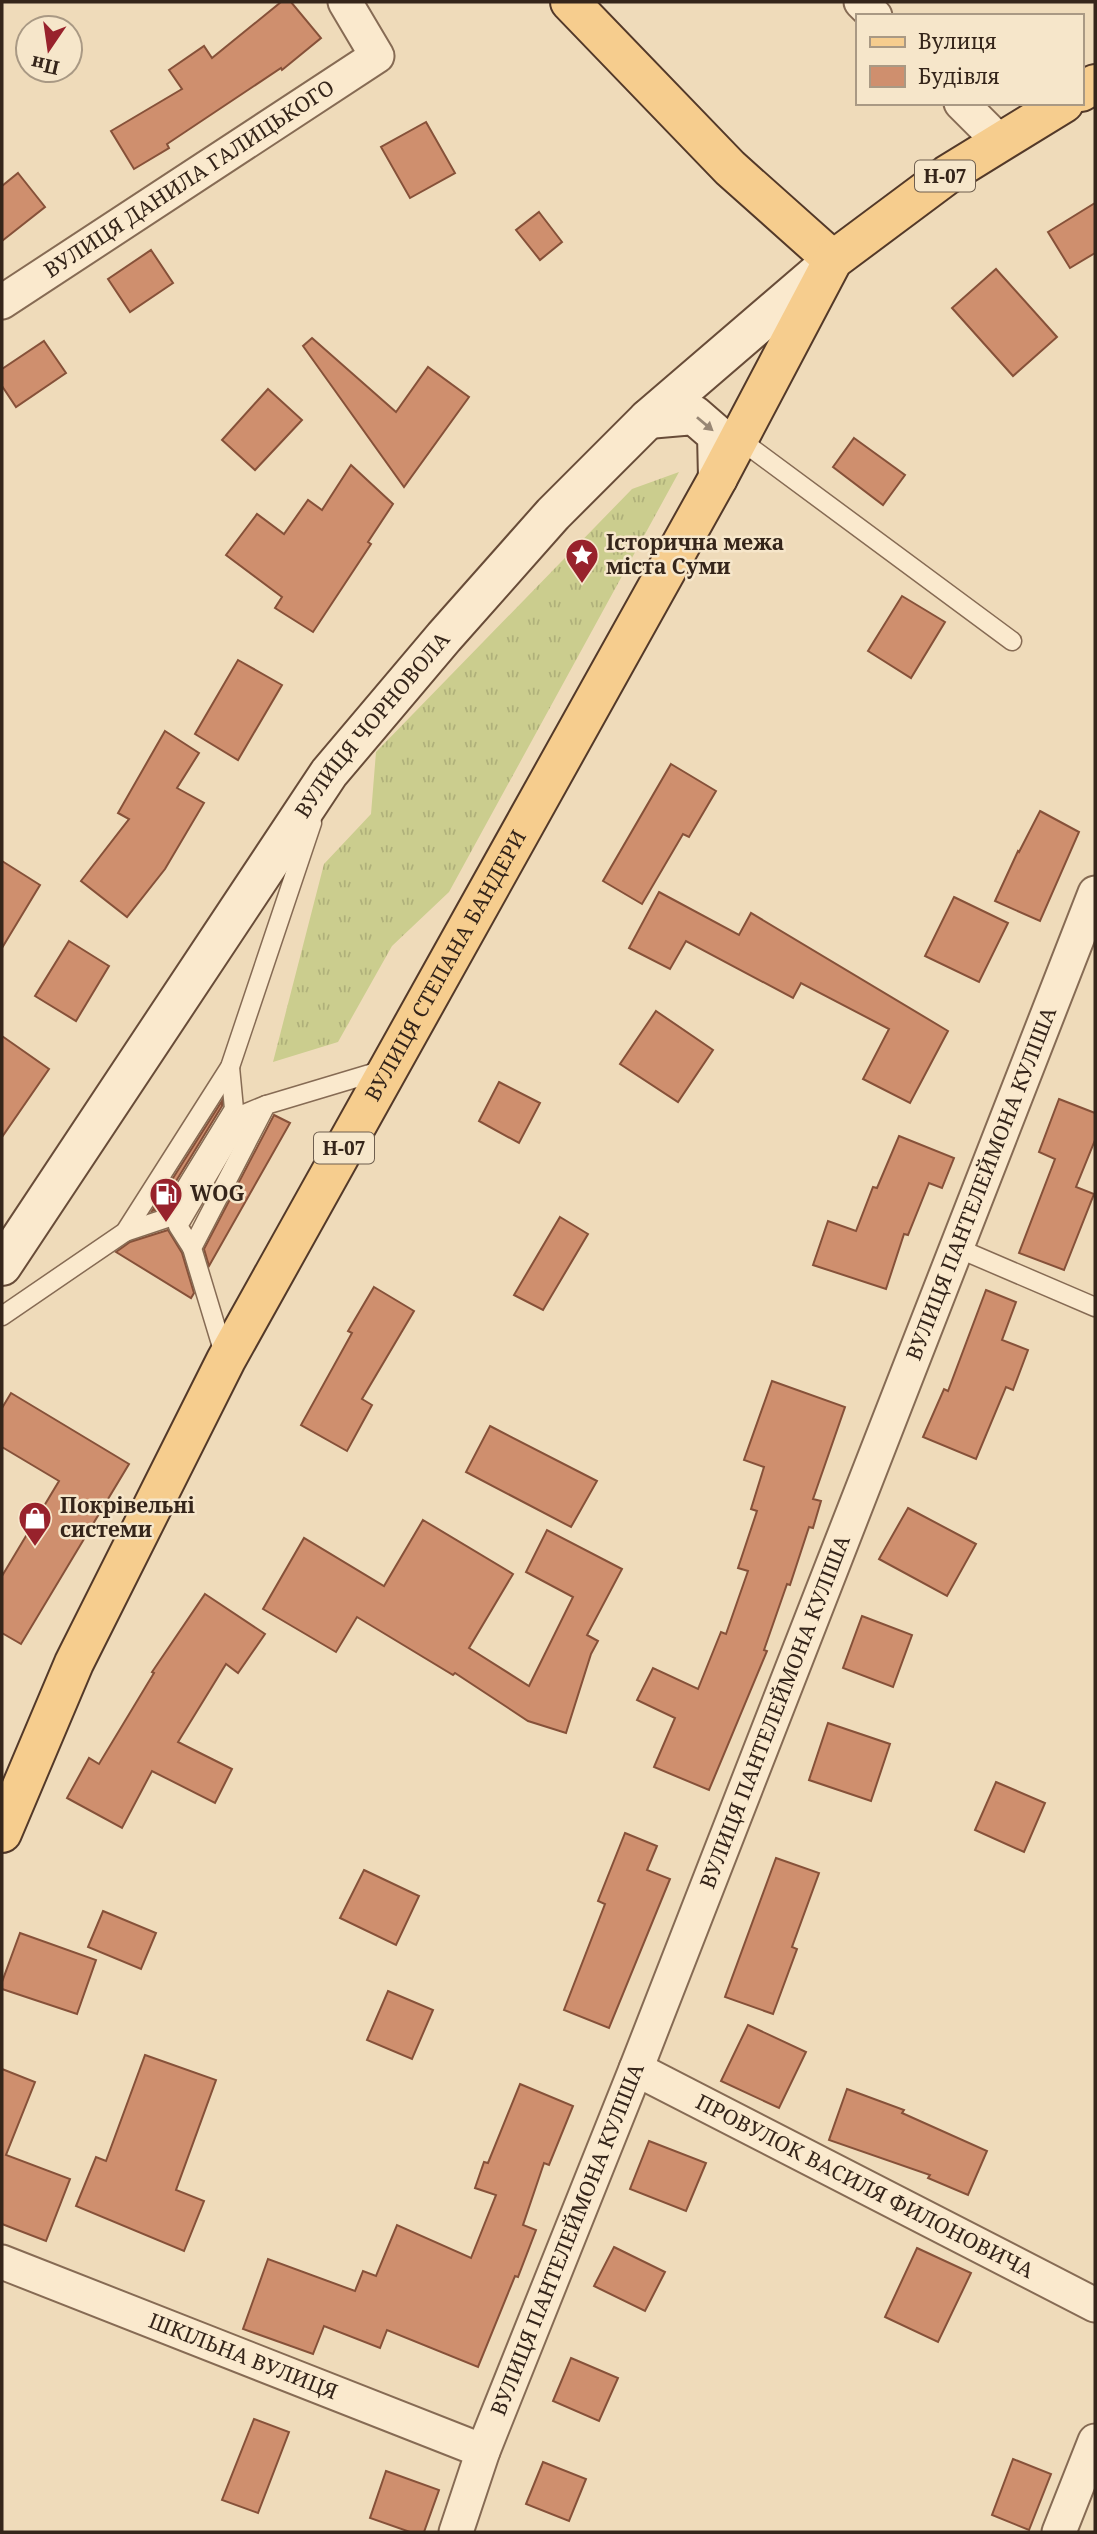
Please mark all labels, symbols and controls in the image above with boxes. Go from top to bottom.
north arrow [14,14,84,84]
legend [856,14,1083,105]
text: Вулиця [918,27,997,55]
text: Пн [28,50,62,81]
text: Будівля [918,62,1000,90]
street label: ВУЛИЦЯ ДАНИЛА ГАЛИЦЬКОГО [38,73,339,284]
road number: Н-07 [915,160,975,192]
one-way arrow [696,416,713,431]
place label: Історична межа міста Суми [606,528,784,580]
place icon: Історична межа міста Суми [563,536,601,585]
street label: ВУЛИЦЯ ЧОРНОВОЛА [288,626,455,823]
street label: ВУЛИЦЯ СТЕПАНА БАНДЕРИ [358,825,532,1106]
street label: ВУЛИЦЯ ПАНТЕЛЕЙМОНА КУЛІША [899,1003,1062,1364]
road number: Н-07 [314,1132,374,1164]
fuel station icon: WOG [147,1175,185,1224]
place label: WOG [190,1179,245,1207]
place label: Покрівельні системи [60,1491,195,1543]
shop icon: Покрівельні системи [16,1499,54,1548]
street label: ВУЛИЦЯ ПАНТЕЛЕЙМОНА КУЛІША [693,1531,856,1892]
street label: ВУЛИЦЯ ПАНТЕЛЕЙМОНА КУЛІША [484,2059,650,2420]
street label: ПРОВУЛОК ВАСИЛЯ ФИЛОНОВИЧА [691,2087,1039,2284]
street label: ШКІЛЬНА ВУЛИЦЯ [145,2306,342,2406]

